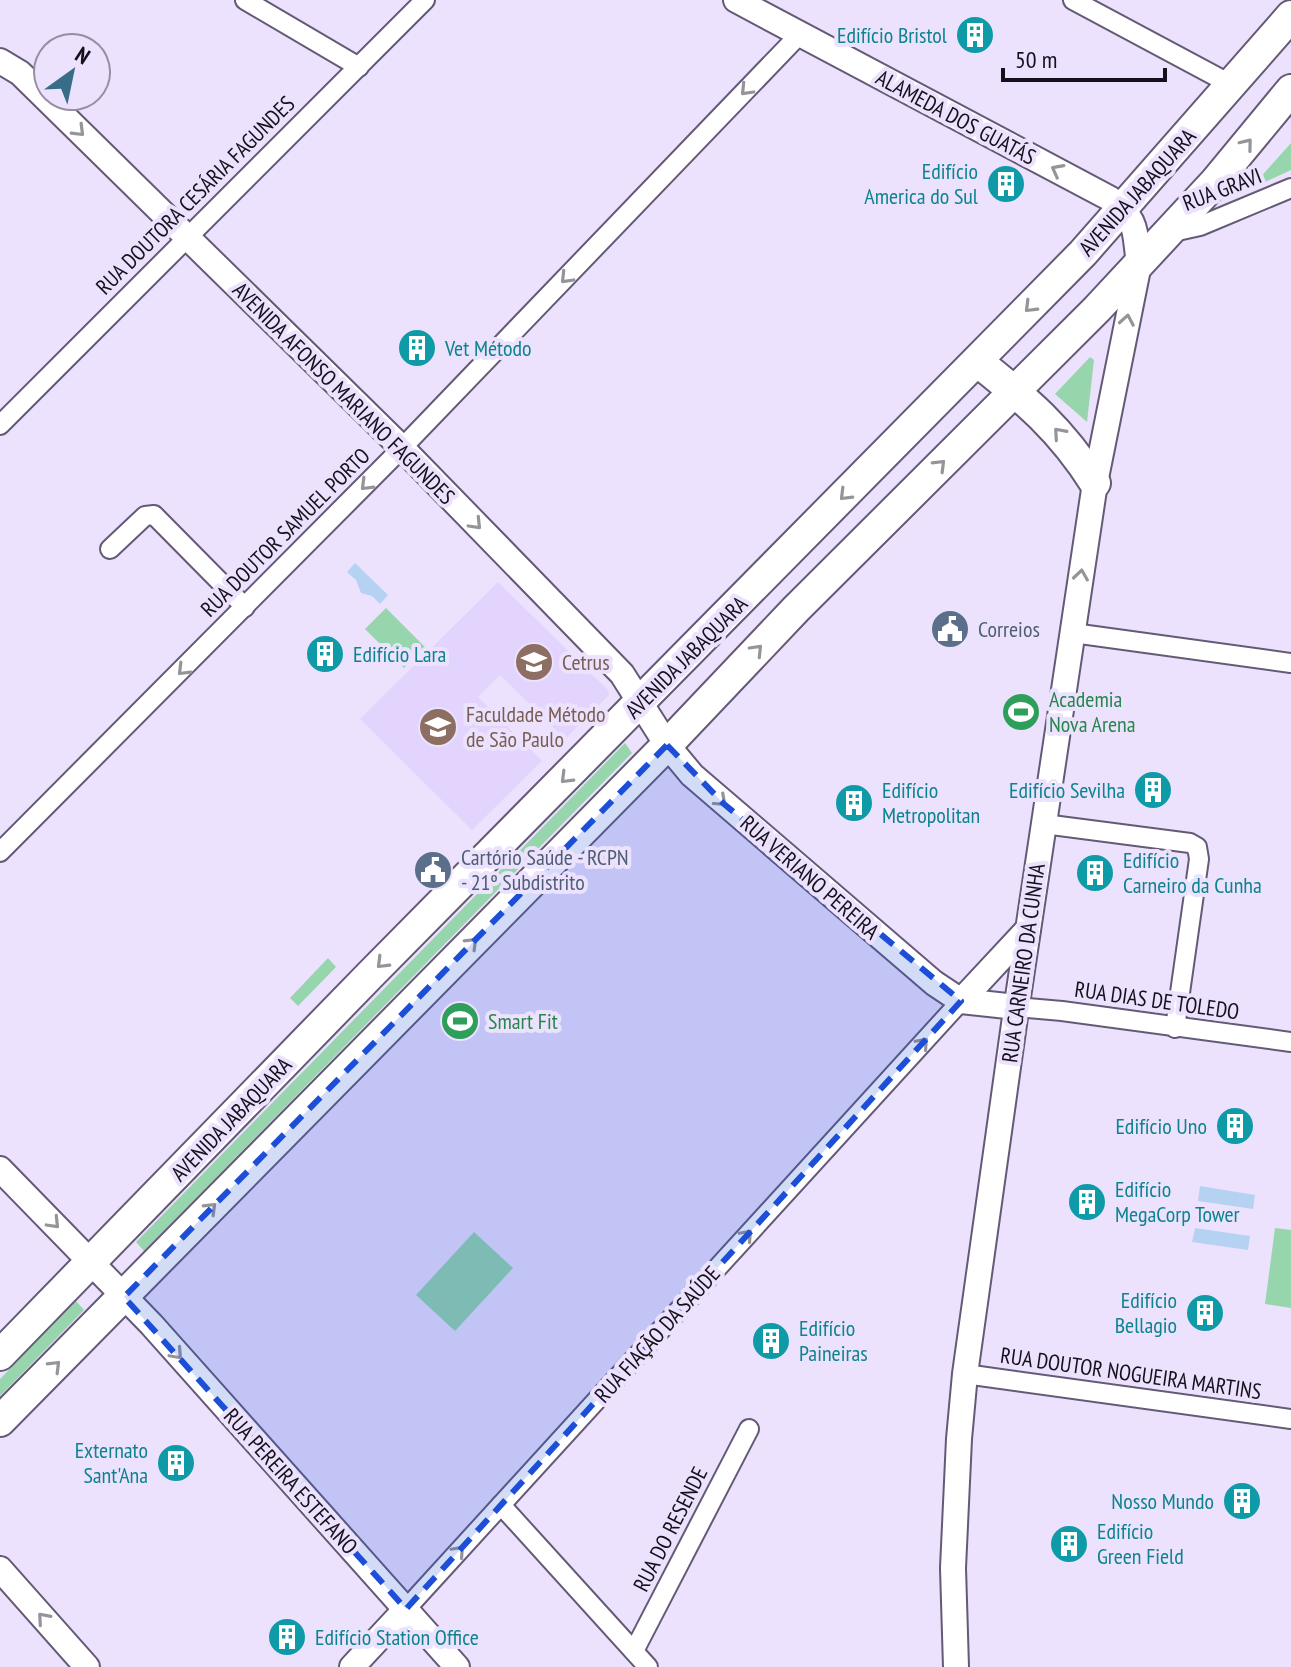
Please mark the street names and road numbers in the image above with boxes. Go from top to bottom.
street label: ALAMEDA DOS GUATÁS [871,63,1041,171]
street label: RUA DOUTORA CESÁRIA FAGUNDES [90,90,300,300]
street label: AVENIDA JABAQUARA [1072,122,1202,262]
street label: RUA GRAVI [1179,161,1265,217]
street label: AVENIDA AFONSO MARIANO FAGUNDES [227,276,461,510]
street label: RUA DOUTOR SAMUEL PORTO [195,442,375,622]
street label: AVENIDA JABAQUARA [619,589,754,724]
street label: RUA VERIANO PEREIRA [735,809,886,945]
street label: RUA CARNEIRO DA CUNHA [995,861,1051,1064]
street label: RUA DIAS DE TOLEDO [1073,975,1241,1025]
street label: AVENIDA JABAQUARA [165,1051,298,1187]
street label: RUA FIAÇÃO DA SAÚDE [588,1260,726,1408]
street label: RUA DOUTOR NOGUEIRA MARTINS [999,1341,1263,1405]
street label: RUA PEREIRA ESTEFANO [218,1402,364,1560]
street label: RUA DO RESENDE [627,1462,713,1596]

